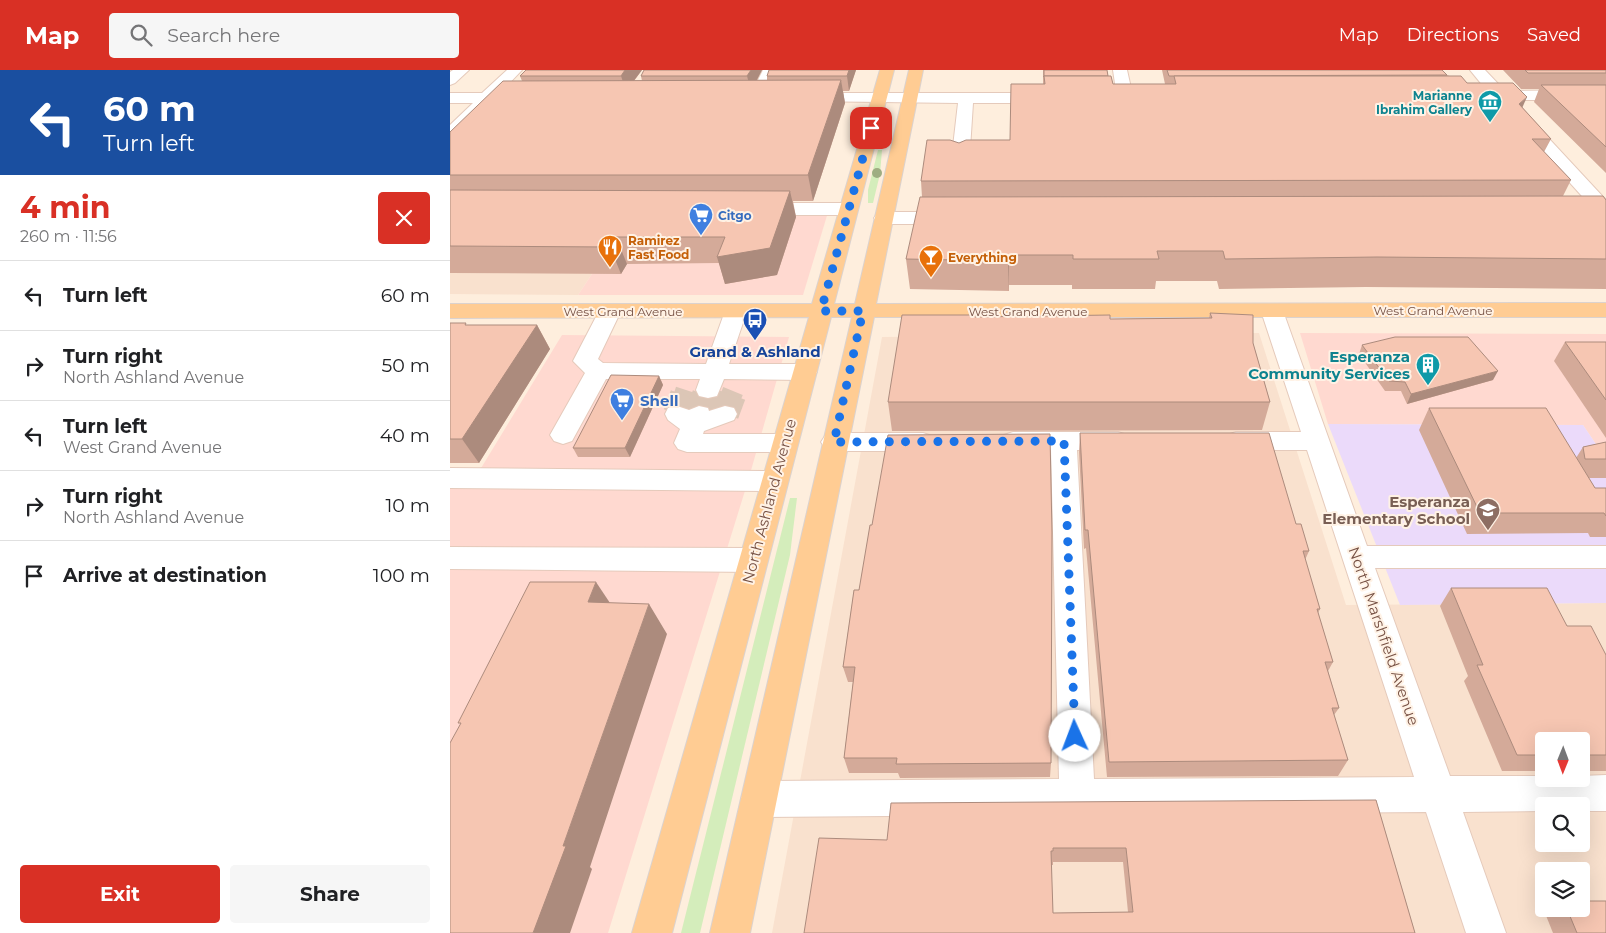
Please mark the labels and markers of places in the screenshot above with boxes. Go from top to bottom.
place label: Marianne Ibrahim Gallery [1376,88,1473,117]
museum icon: Marianne Ibrahim Gallery [1477,89,1503,123]
pin [850,107,892,149]
supermarket icon: Citgo [688,202,714,236]
place label: Citgo [718,208,752,223]
place label: Ramirez Fast Food [628,233,689,262]
restaurant icon: Ramirez Fast Food [597,234,623,268]
bar icon: Everything [918,244,944,278]
place label: Everything [948,250,1017,265]
bus stop icon: Grand & Ashland [742,307,768,341]
place label: Grand & Ashland [689,342,821,361]
place label: Esperanza Community Services [1248,347,1410,383]
building icon: Esperanza Community Services [1415,352,1441,386]
supermarket icon: Shell [609,387,635,421]
place label: Shell [640,391,679,410]
place label: Esperanza Elementary School [1322,492,1470,528]
school or university icon: Esperanza Elementary School [1475,497,1501,531]

